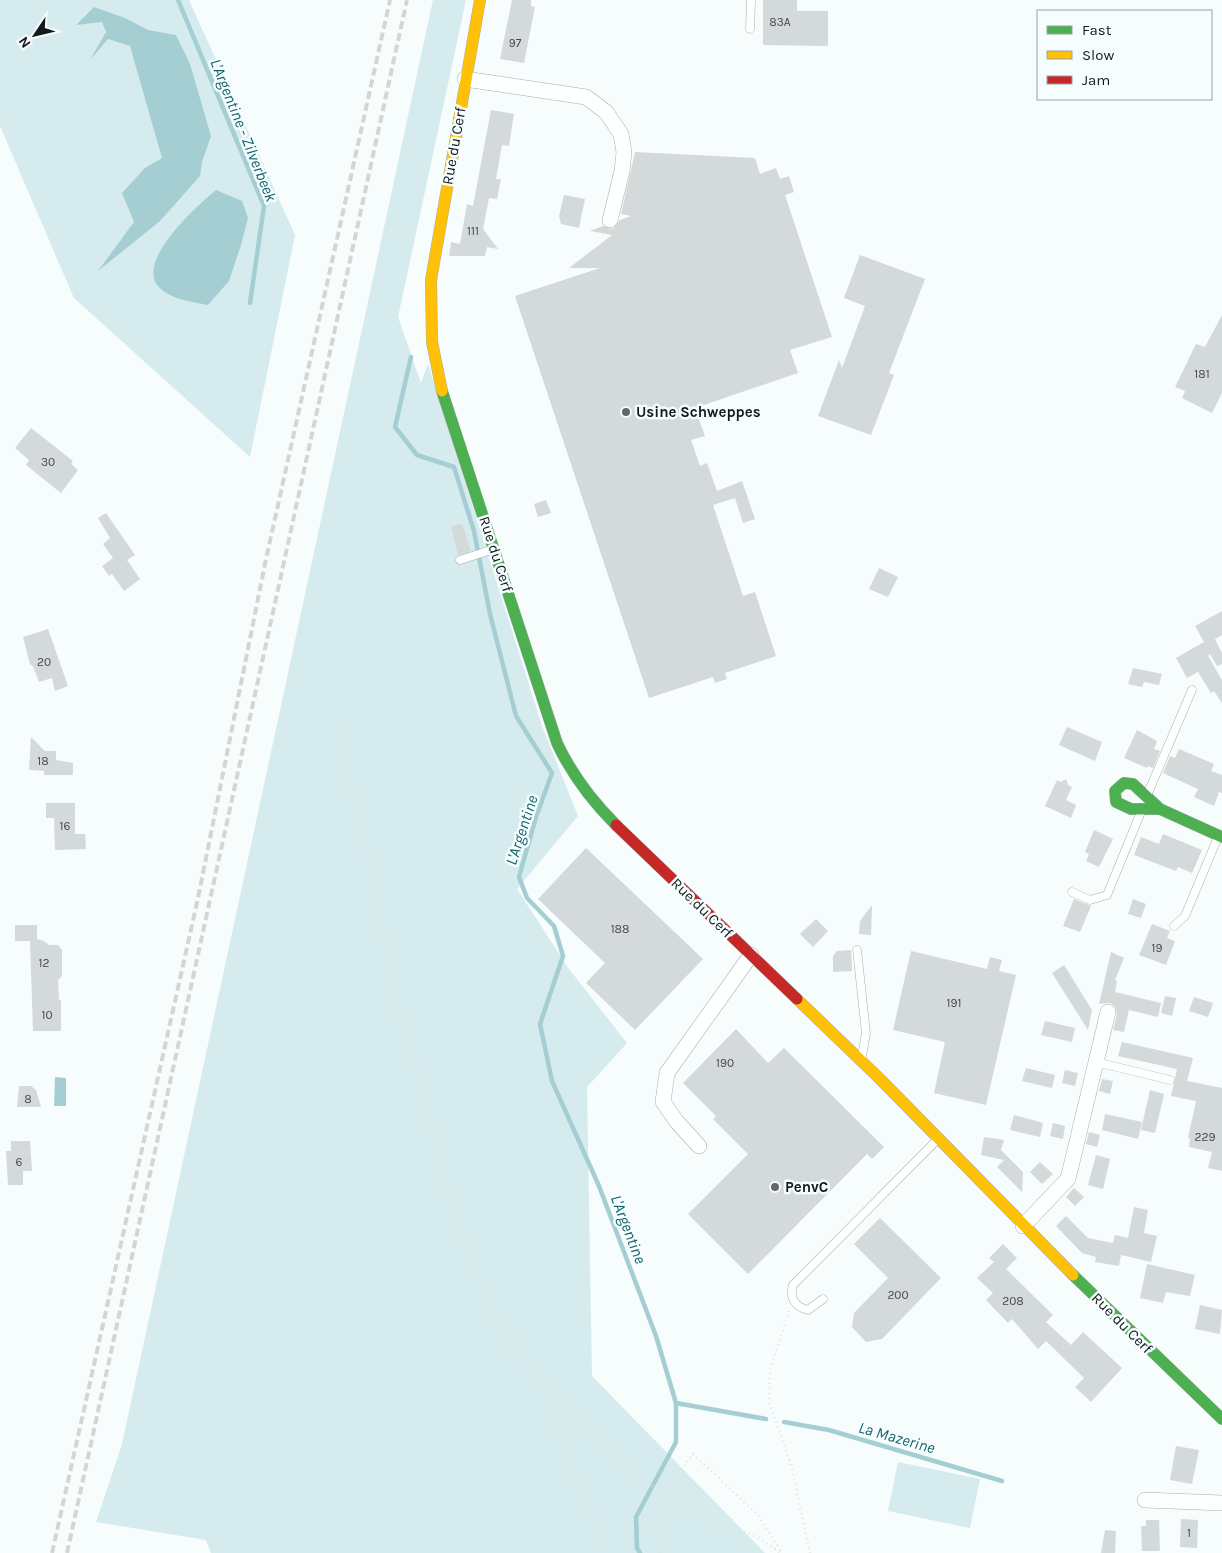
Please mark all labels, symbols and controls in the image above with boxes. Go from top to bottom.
north arrow [10,10,60,60]
legend [1037,10,1212,100]
house number: 83A [769,15,791,29]
text: Fast [1082,21,1112,39]
text: N [15,33,35,51]
house number: 97 [509,36,522,50]
text: Slow [1082,46,1114,64]
water label: L'Argentine - Zilverbeek [206,56,281,205]
text: Jam [1082,71,1110,89]
street label: Rue du Cerf [438,105,470,186]
house number: 111 [467,224,479,238]
house number: 181 [1194,367,1210,381]
place label: Usine Schweppes [636,403,761,421]
marker: Usine Schweppes [620,406,632,418]
house number: 30 [41,455,55,469]
street label: Rue du Cerf [475,514,517,595]
house number: 20 [37,655,51,669]
house number: 18 [37,754,49,768]
water label: L'Argentine [501,792,542,867]
house number: 16 [60,819,71,833]
street label: Rue du Cerf [668,874,737,942]
house number: 188 [611,922,629,936]
house number: 19 [1152,941,1162,955]
house number: 12 [39,956,50,970]
house number: 191 [947,996,961,1010]
house number: 10 [41,1008,53,1022]
house number: 190 [716,1056,734,1070]
house number: 8 [24,1092,32,1106]
house number: 229 [1195,1130,1215,1144]
house number: 6 [16,1155,23,1169]
place label: PenvC [785,1178,828,1196]
marker: PenvC [769,1181,781,1193]
water label: L'Argentine [607,1192,651,1267]
house number: 200 [887,1288,909,1302]
street label: Rue du Cerf [1088,1289,1157,1358]
house number: 208 [1002,1294,1024,1308]
water label: La Mazerine [856,1418,938,1458]
house number: 1 [1187,1526,1191,1540]

